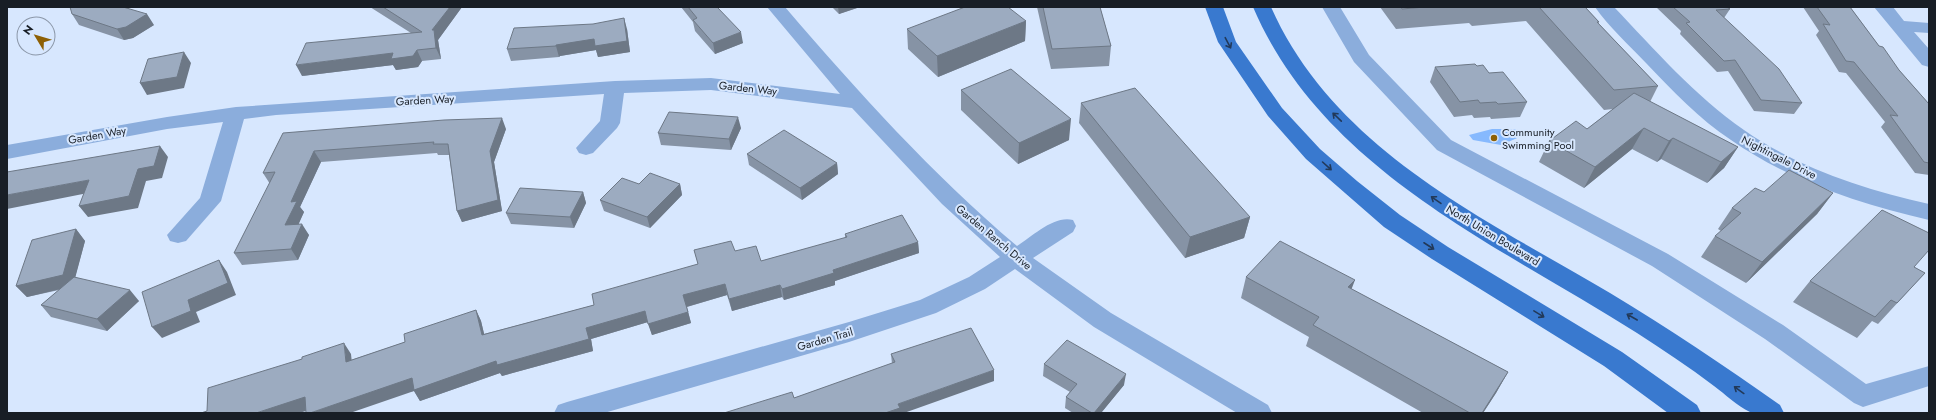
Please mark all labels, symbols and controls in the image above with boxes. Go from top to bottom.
north arrow [16,16,56,56]
text: N [19,21,37,38]
one-way arrow [1225,37,1233,49]
street label: Garden Way [718,77,778,99]
street label: Garden Way [395,90,455,110]
one-way arrow [1332,113,1342,122]
street label: Garden Way [67,122,127,148]
place label: Community Swimming Pool [1502,124,1574,153]
street label: Nightingale Drive [1739,131,1820,183]
marker: Community Swimming Pool [1489,133,1499,143]
one-way arrow [1321,161,1332,170]
one-way arrow [1431,196,1442,204]
street label: Garden Ranch Drive [953,200,1036,274]
street label: North Union Boulevard [1443,201,1543,269]
one-way arrow [1423,242,1435,250]
one-way arrow [1533,310,1544,318]
one-way arrow [1626,313,1638,321]
street label: Garden Trail [795,323,855,355]
one-way arrow [1734,386,1745,394]

